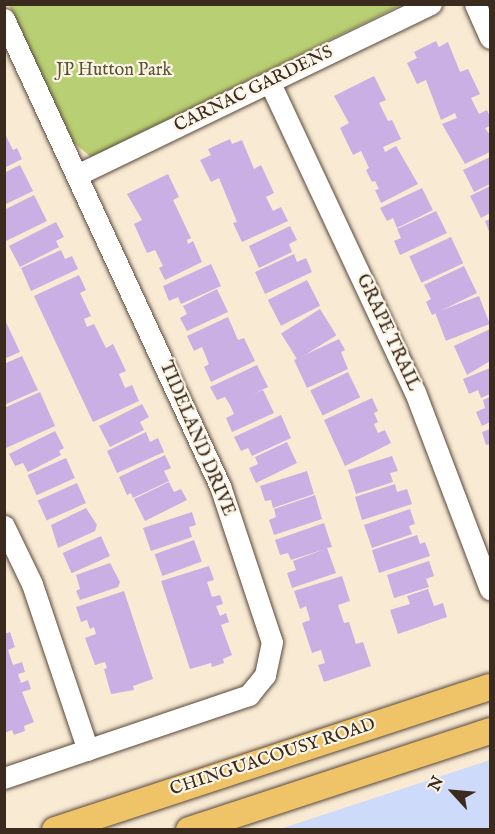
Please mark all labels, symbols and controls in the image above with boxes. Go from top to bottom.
street label: CARNAC GARDENS [171,42,337,138]
park label: JP Hutton Park [56,60,172,82]
street label: GRAPE TRAIL [351,271,423,395]
street label: TIDELAND DRIVE [154,358,238,520]
street label: CHINGUACOUSY ROAD [168,715,378,801]
north arrow [423,762,483,822]
text: N [425,774,449,795]

